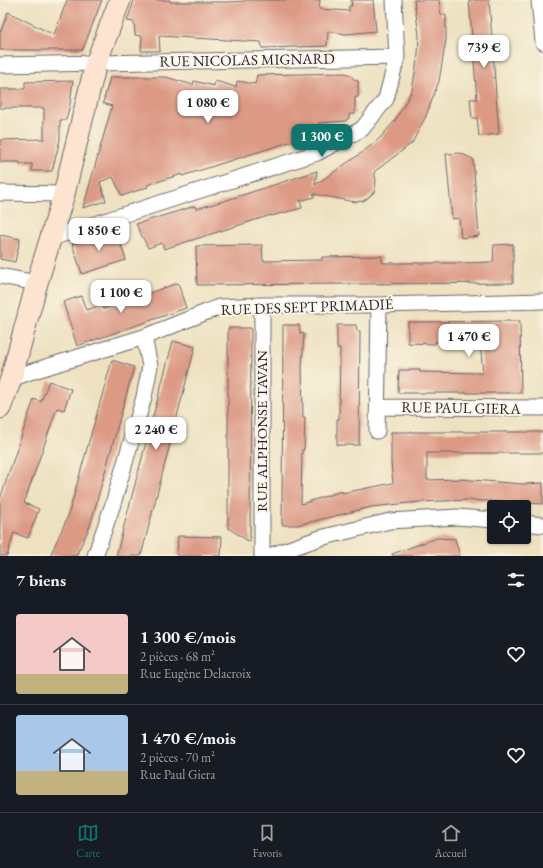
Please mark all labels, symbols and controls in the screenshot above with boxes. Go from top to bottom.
pin: 739 € [456,35,512,69]
text: 739 € [467,39,501,56]
street label: RUE NICOLAS MIGNARD [159,48,335,71]
pin: 1 080 € [171,90,245,124]
text: 1 080 € [186,94,230,111]
pin: 1 300 € [285,124,359,158]
text: 1 300 € [300,128,344,145]
pin: 1 850 € [62,218,136,252]
text: 1 850 € [77,222,121,239]
pin: 1 100 € [84,280,158,314]
text: 1 100 € [99,284,143,301]
street label: RUE DES SEPT PRIMADIÉ [220,294,394,319]
pin: 1 470 € [432,324,506,358]
text: 1 470 € [447,328,491,345]
street label: RUE ALPHONSE TAVAN [252,350,271,512]
street label: RUE PAUL GIERA [401,397,522,418]
pin: 2 240 € [119,417,193,451]
text: 2 240 € [134,421,178,438]
map controls [487,500,531,544]
button: locate [487,500,531,544]
text: 7 biens [16,569,66,591]
icon: filters [505,569,527,591]
text: 1 300 €/mois [140,626,236,648]
icon: home [48,630,96,678]
icon: heart [505,643,527,665]
text: 2 pièces · 68 m² [140,648,215,665]
text: Rue Eugène Delacroix [140,665,251,682]
text: 1 470 €/mois [140,727,236,749]
icon: home [48,731,96,779]
icon: heart [505,744,527,766]
text: 2 pièces · 70 m² [140,749,215,766]
text: Rue Paul Giera [140,766,215,783]
tab: Carte [76,822,100,860]
tab: Favoris [253,822,282,860]
tab: Accueil [435,822,467,860]

